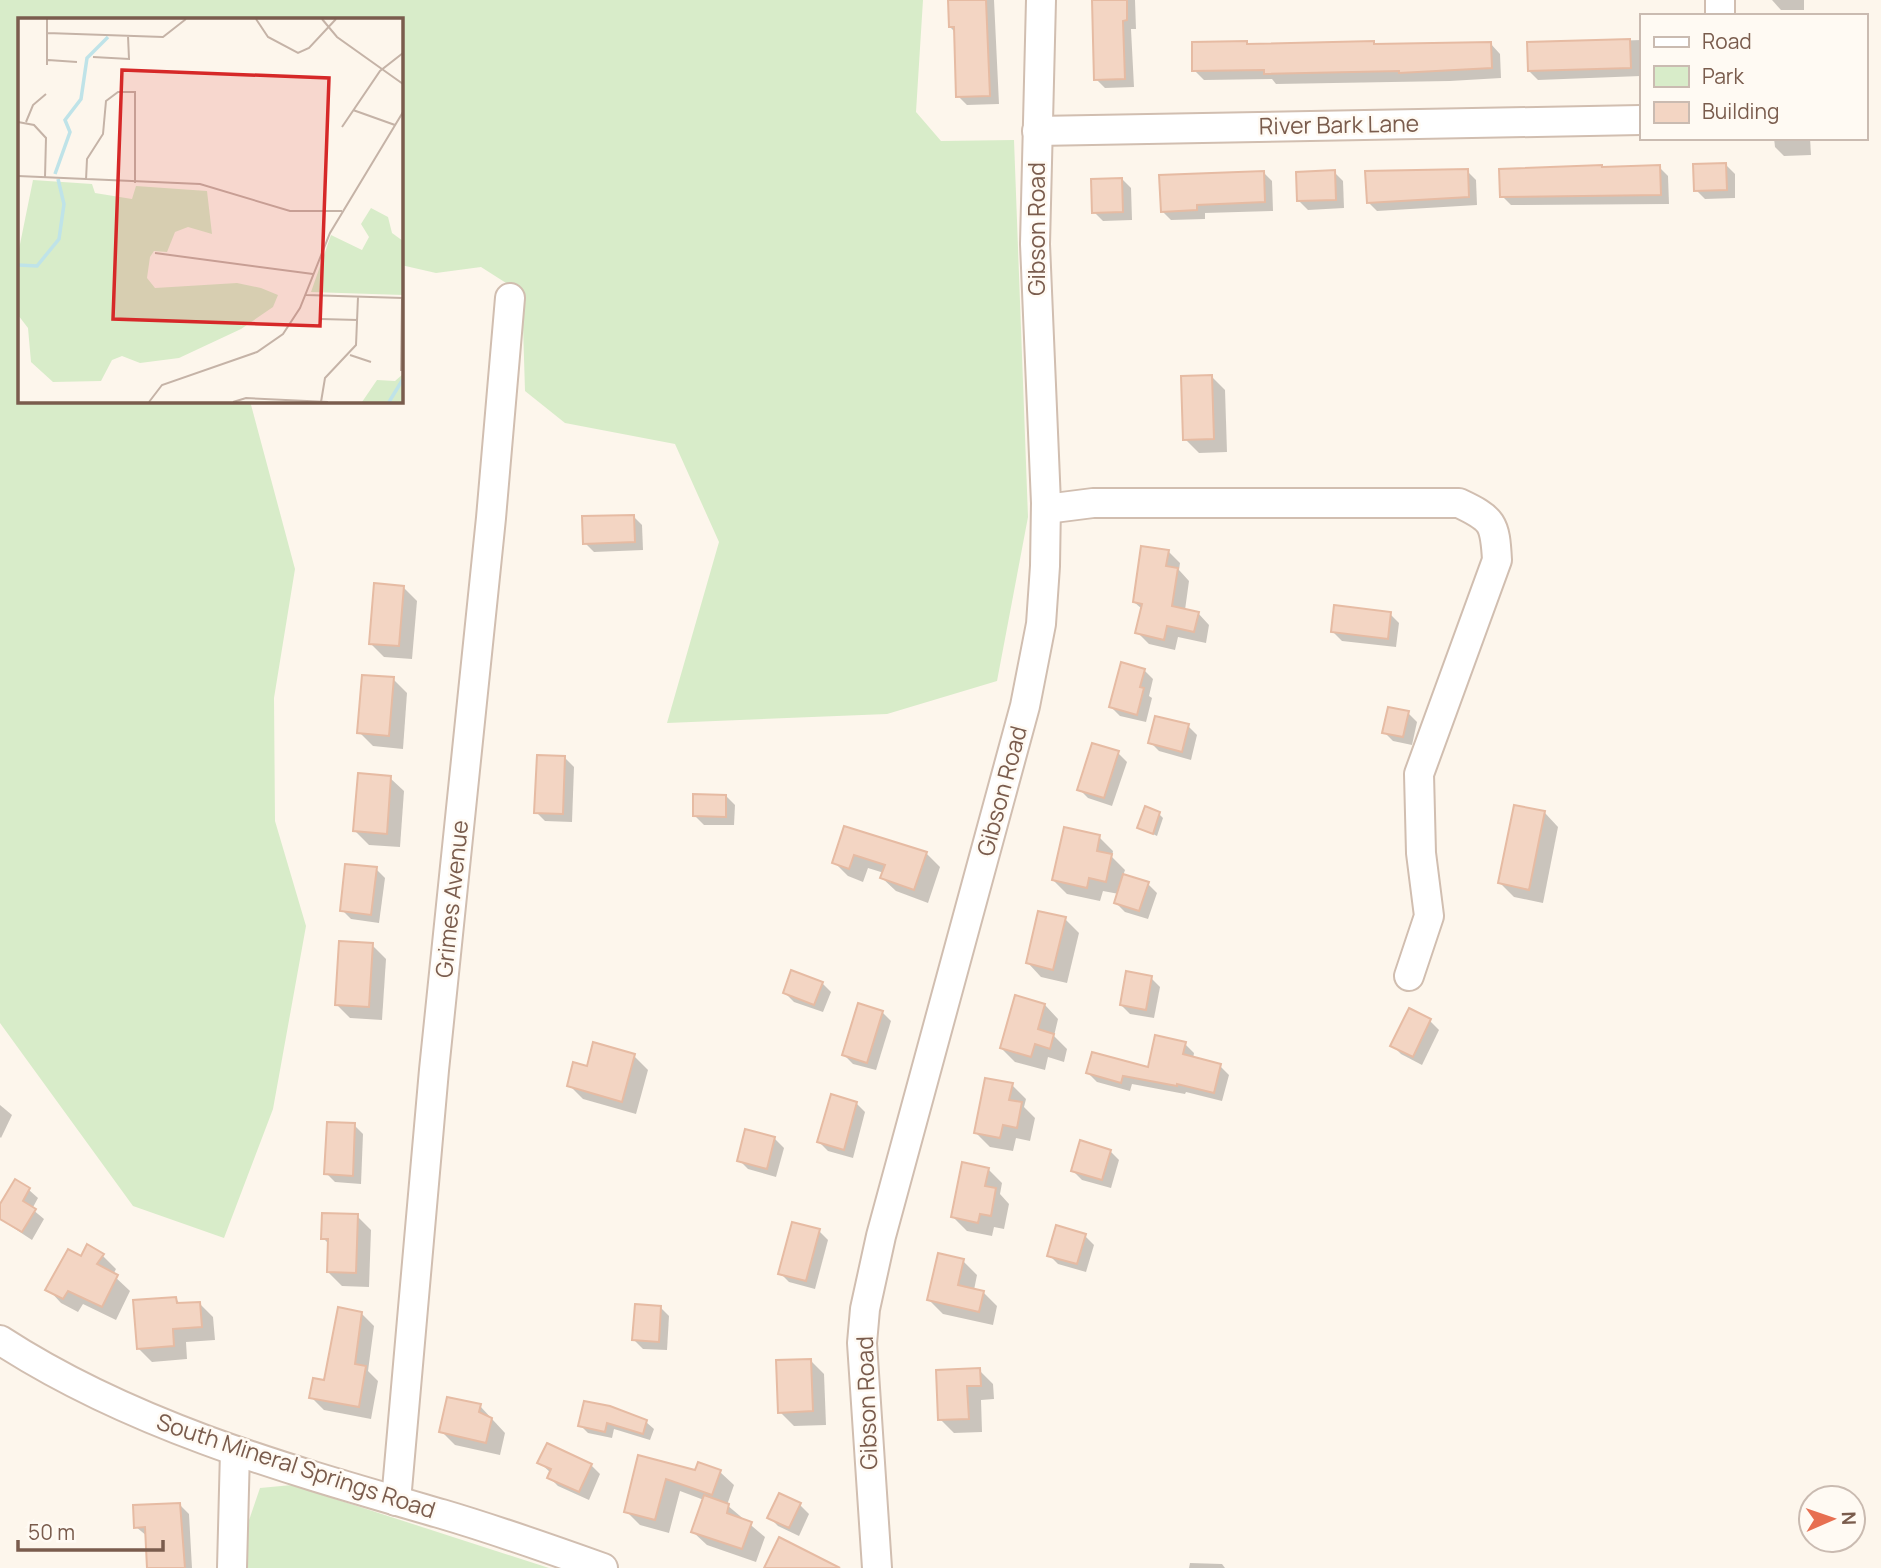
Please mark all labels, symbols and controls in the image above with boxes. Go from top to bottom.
legend [1640,14,1867,140]
inset map [18,18,402,402]
text: Road [1702,27,1752,55]
text: Park [1702,62,1744,90]
text: Building [1702,97,1779,125]
street label: River Bark Lane [1259,107,1419,141]
street label: Gibson Road [1020,162,1052,296]
street label: Gibson Road [968,722,1034,859]
street label: Grimes Avenue [427,819,475,979]
street label: Gibson Road [848,1336,884,1470]
street label: South Mineral Springs Road [153,1405,440,1525]
north arrow [1797,1484,1867,1554]
scale bar [18,1508,163,1552]
text: N [1836,1511,1862,1526]
text: 50 m [28,1518,75,1546]

